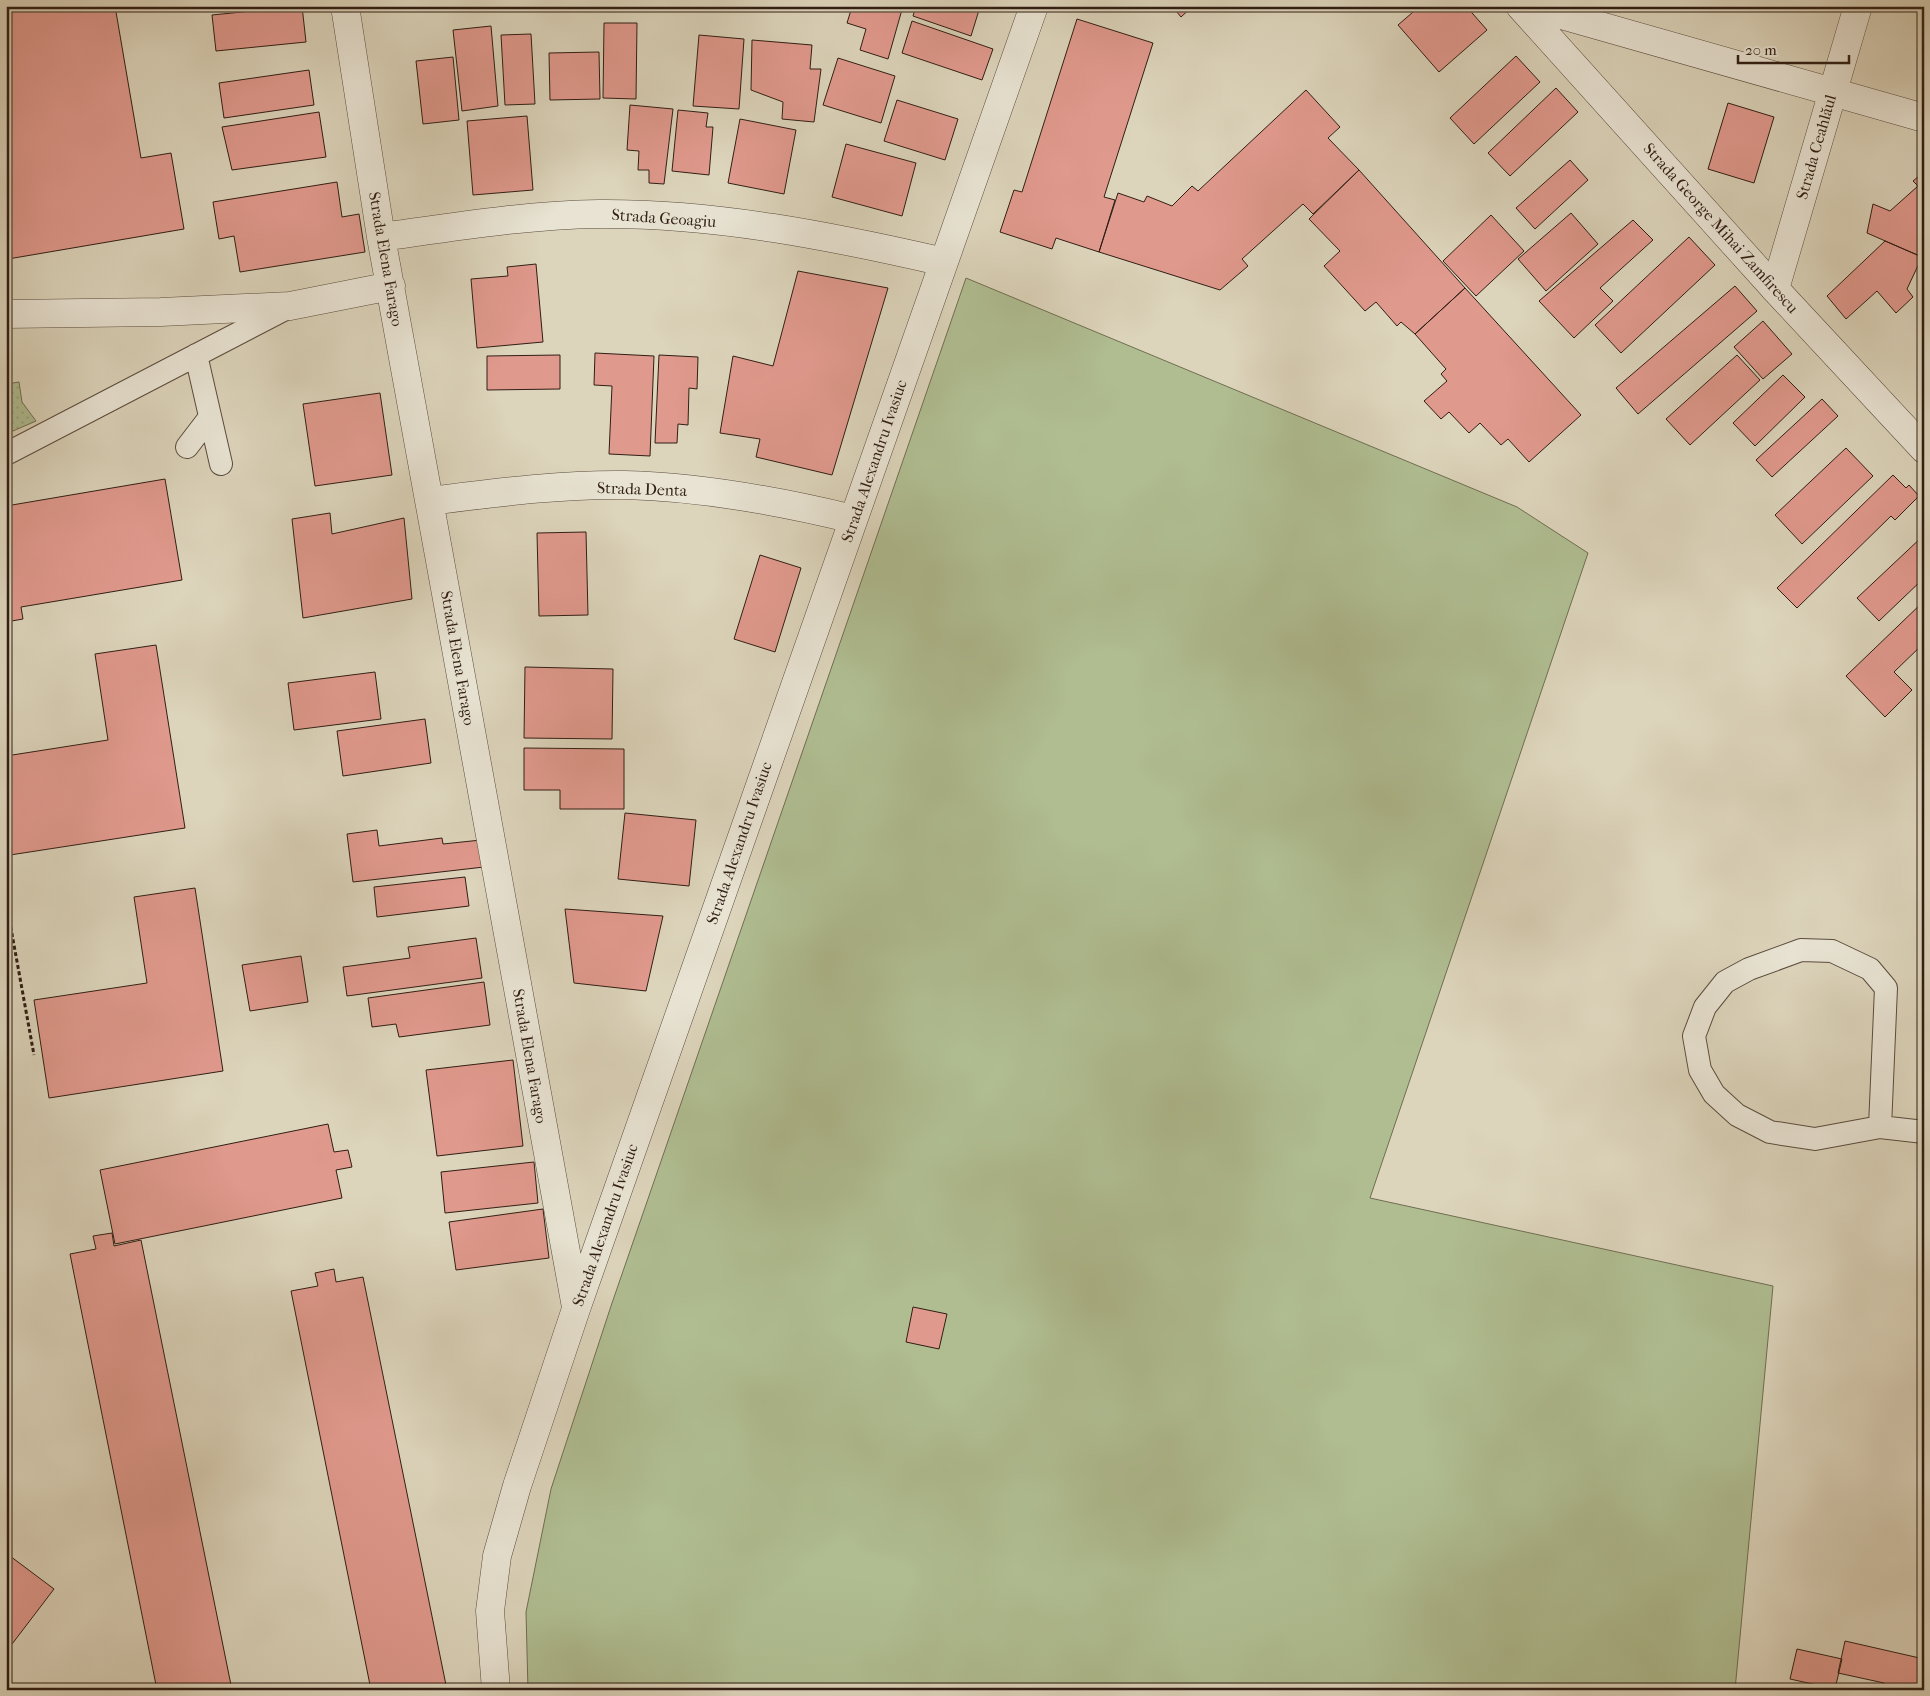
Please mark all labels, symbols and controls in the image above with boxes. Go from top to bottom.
scale bar [1738,32,1849,64]
text: 20 m [1745,41,1777,59]
street label: Strada Ceahlăul [1792,92,1840,202]
street label: Strada George Mihai Zamfirescu [1639,139,1803,317]
street label: Strada Elena Farago [365,190,407,328]
street label: Strada Geoagiu [611,205,717,231]
street label: Strada Alexandru Ivasiuc [837,377,911,545]
street label: Strada Denta [597,478,688,500]
street label: Strada Elena Farago [437,589,479,727]
street label: Strada Alexandru Ivasiuc [702,759,776,927]
street label: Strada Elena Farago [509,987,551,1125]
street label: Strada Alexandru Ivasiuc [568,1141,642,1309]

